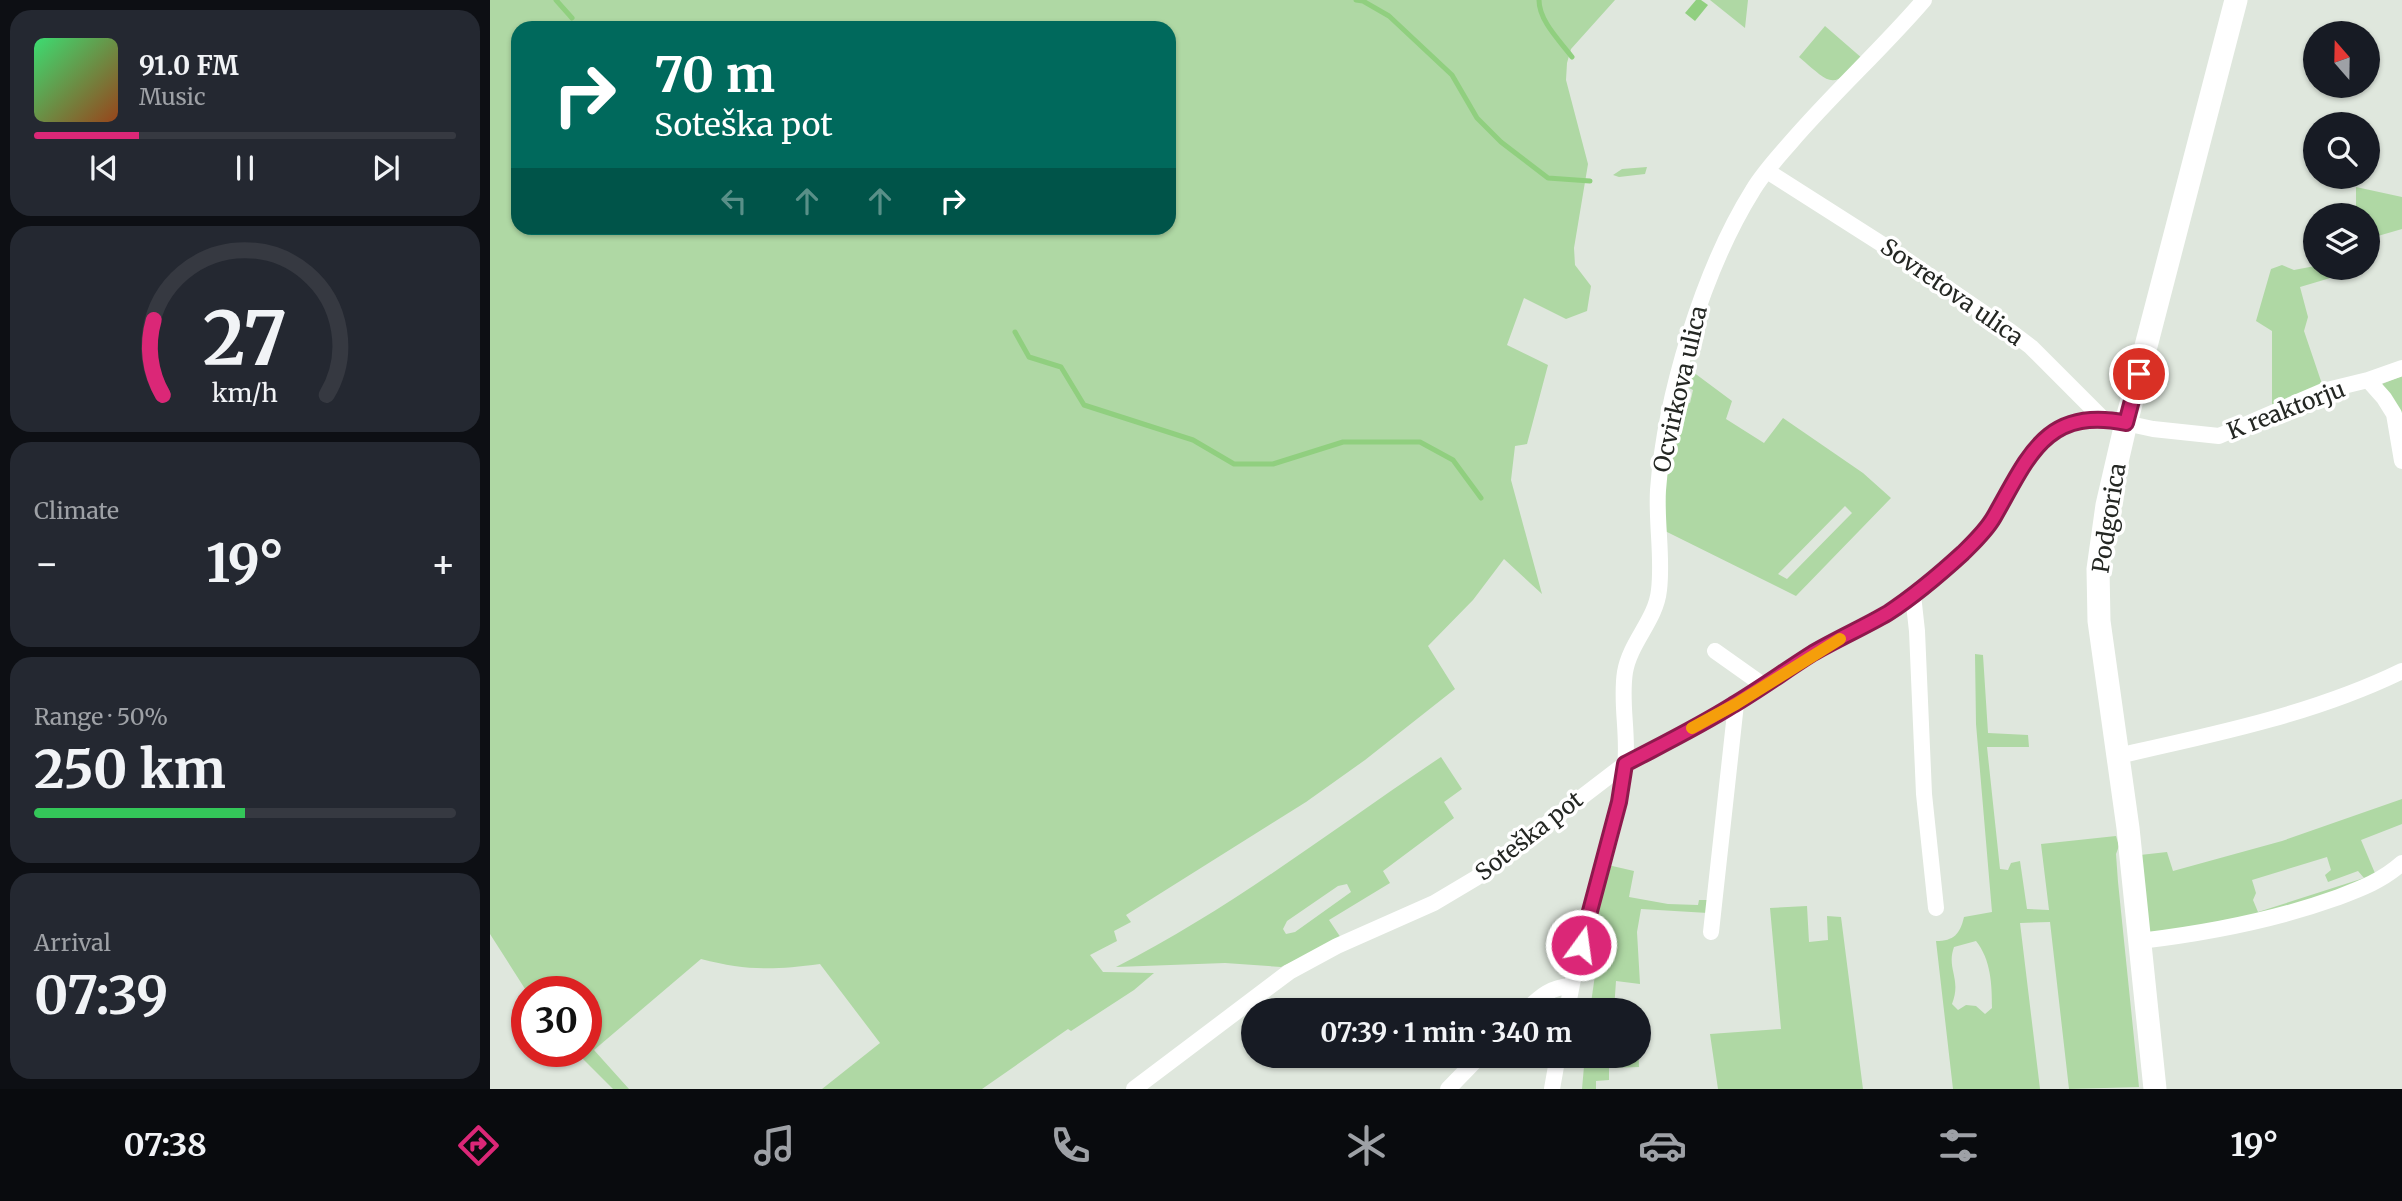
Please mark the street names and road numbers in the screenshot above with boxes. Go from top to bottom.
street label: Sovretova ulica [1875,232,2029,352]
street label: Ocvirkova ulica [1646,303,1713,475]
street label: K reaktorju [2223,374,2349,445]
street label: Podgorica [2086,461,2131,575]
street label: Soteška pot [1469,785,1588,887]

